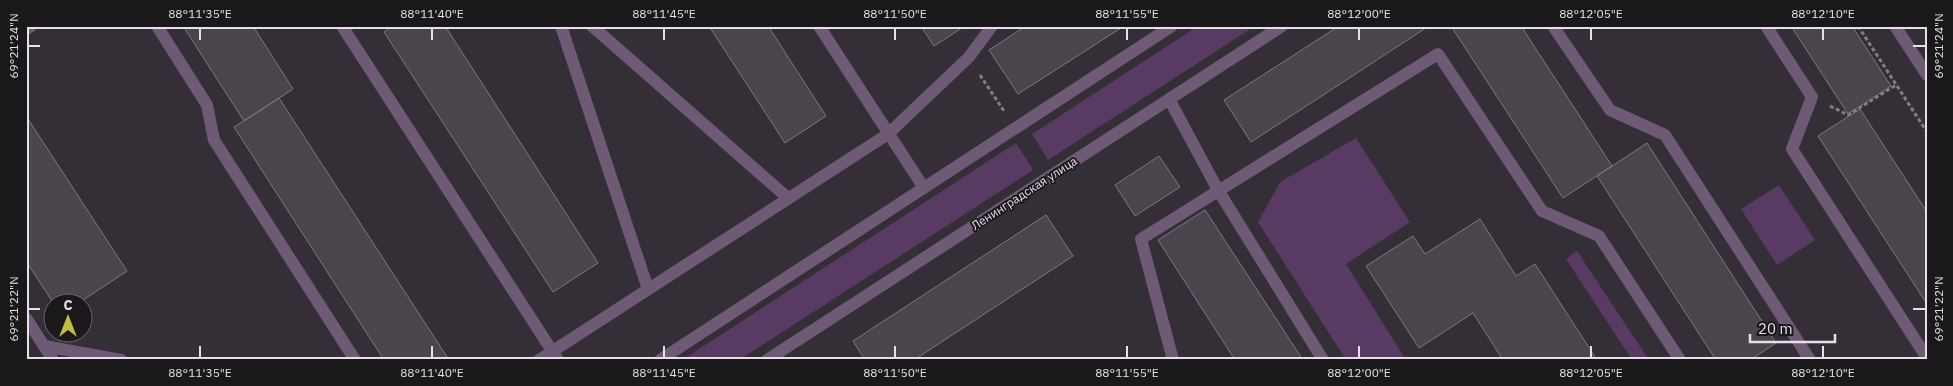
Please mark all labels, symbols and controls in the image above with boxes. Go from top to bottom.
text: 88°11'35"E [168,6,232,21]
text: 88°11'40"E [400,6,464,21]
text: 88°11'45"E [632,6,696,21]
text: 88°11'50"E [863,6,927,21]
text: 88°11'55"E [1095,6,1159,21]
text: 88°12'00"E [1327,6,1391,21]
text: 88°12'05"E [1559,6,1623,21]
text: 88°12'10"E [1791,6,1855,21]
text: 69°21'24"N [6,13,21,79]
text: 69°21'24"N [1931,13,1946,79]
street label: Ленинградская улица [968,153,1080,233]
text: 69°21'22"N [6,276,21,342]
text: 69°21'22"N [1931,276,1946,342]
north arrow [42,294,92,344]
text: С [63,296,73,314]
scale bar [1750,311,1836,343]
text: 20 m [1758,319,1793,338]
text: 88°11'35"E [168,365,232,380]
text: 88°11'40"E [400,365,464,380]
text: 88°11'45"E [632,365,696,380]
text: 88°11'50"E [863,365,927,380]
text: 88°11'55"E [1095,365,1159,380]
text: 88°12'00"E [1327,365,1391,380]
text: 88°12'05"E [1559,365,1623,380]
text: 88°12'10"E [1791,365,1855,380]

